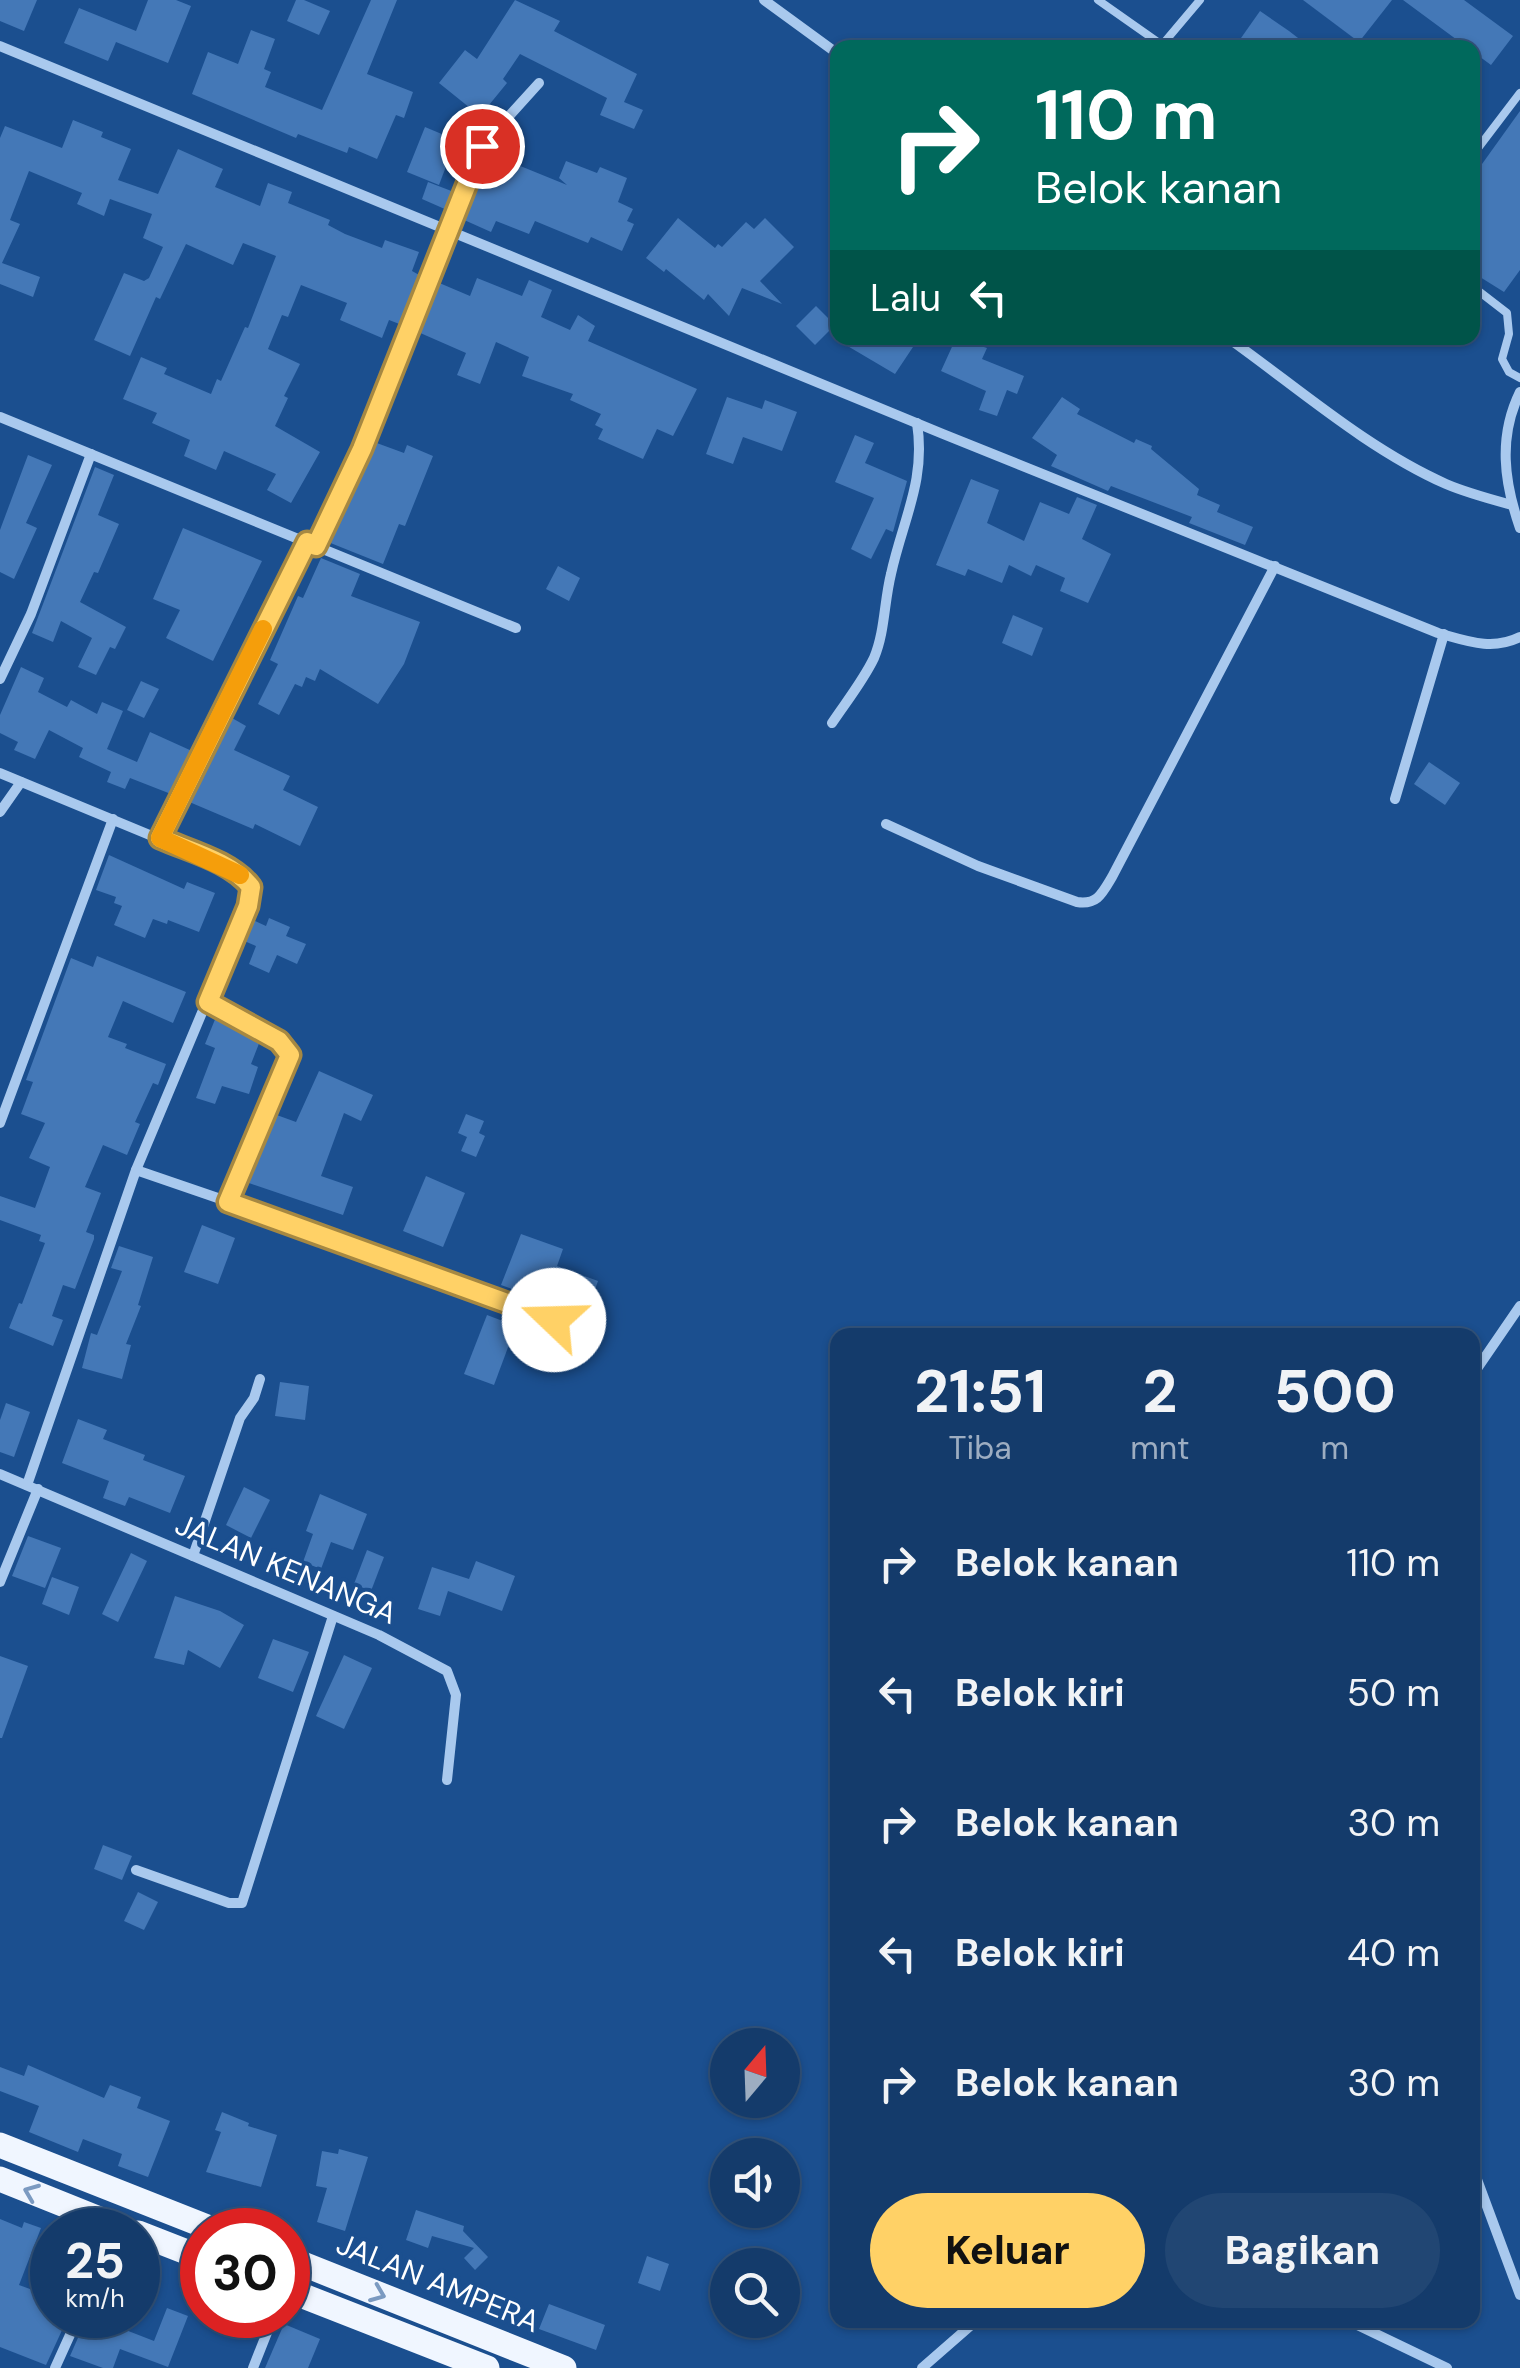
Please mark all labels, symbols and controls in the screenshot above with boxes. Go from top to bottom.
text: 110 m [1035,70,1218,161]
icon: right [870,80,1000,210]
pin [440,104,525,189]
icon: arrive [455,119,510,174]
text: Belok kanan [1035,158,1282,217]
icon: left [961,270,1016,325]
text: Lalu [870,273,941,323]
position arrow [502,1268,606,1372]
text: 21:51 [914,1352,1046,1431]
text: 2 [1143,1352,1177,1431]
text: 500 [1274,1352,1396,1431]
text: Tiba [949,1427,1012,1469]
text: mnt [1130,1427,1190,1469]
text: m [1321,1427,1349,1469]
street label: JALAN KENANGA [169,1504,403,1633]
icon: right [870,1536,925,1591]
text: Belok kanan [955,1538,1179,1588]
text: 110 m [1346,1538,1440,1588]
icon: left [870,1666,925,1721]
text: Belok kiri [955,1668,1125,1718]
text: 50 m [1347,1668,1440,1718]
icon: right [870,1796,925,1851]
text: Belok kanan [955,1798,1179,1848]
text: 30 m [1348,1798,1440,1848]
icon: left [870,1926,925,1981]
text: Belok kiri [955,1928,1125,1978]
text: 40 m [1347,1928,1440,1978]
north arrow [710,2028,800,2118]
map controls [710,2028,800,2338]
icon: right [870,2056,925,2111]
text: Belok kanan [955,2058,1179,2108]
text: 30 m [1348,2058,1440,2108]
button: sound [710,2138,800,2228]
one-way arrow [23,2183,41,2203]
button: Keluar [870,2193,1145,2308]
button: Bagikan [1165,2193,1440,2308]
speed limit sign: 30 [180,2208,310,2338]
street label: JALAN AMPERA [331,2224,546,2341]
text: 25 [65,2228,125,2294]
button: search [710,2248,800,2338]
text: km/h [65,2282,125,2315]
one-way arrow [368,2282,386,2302]

